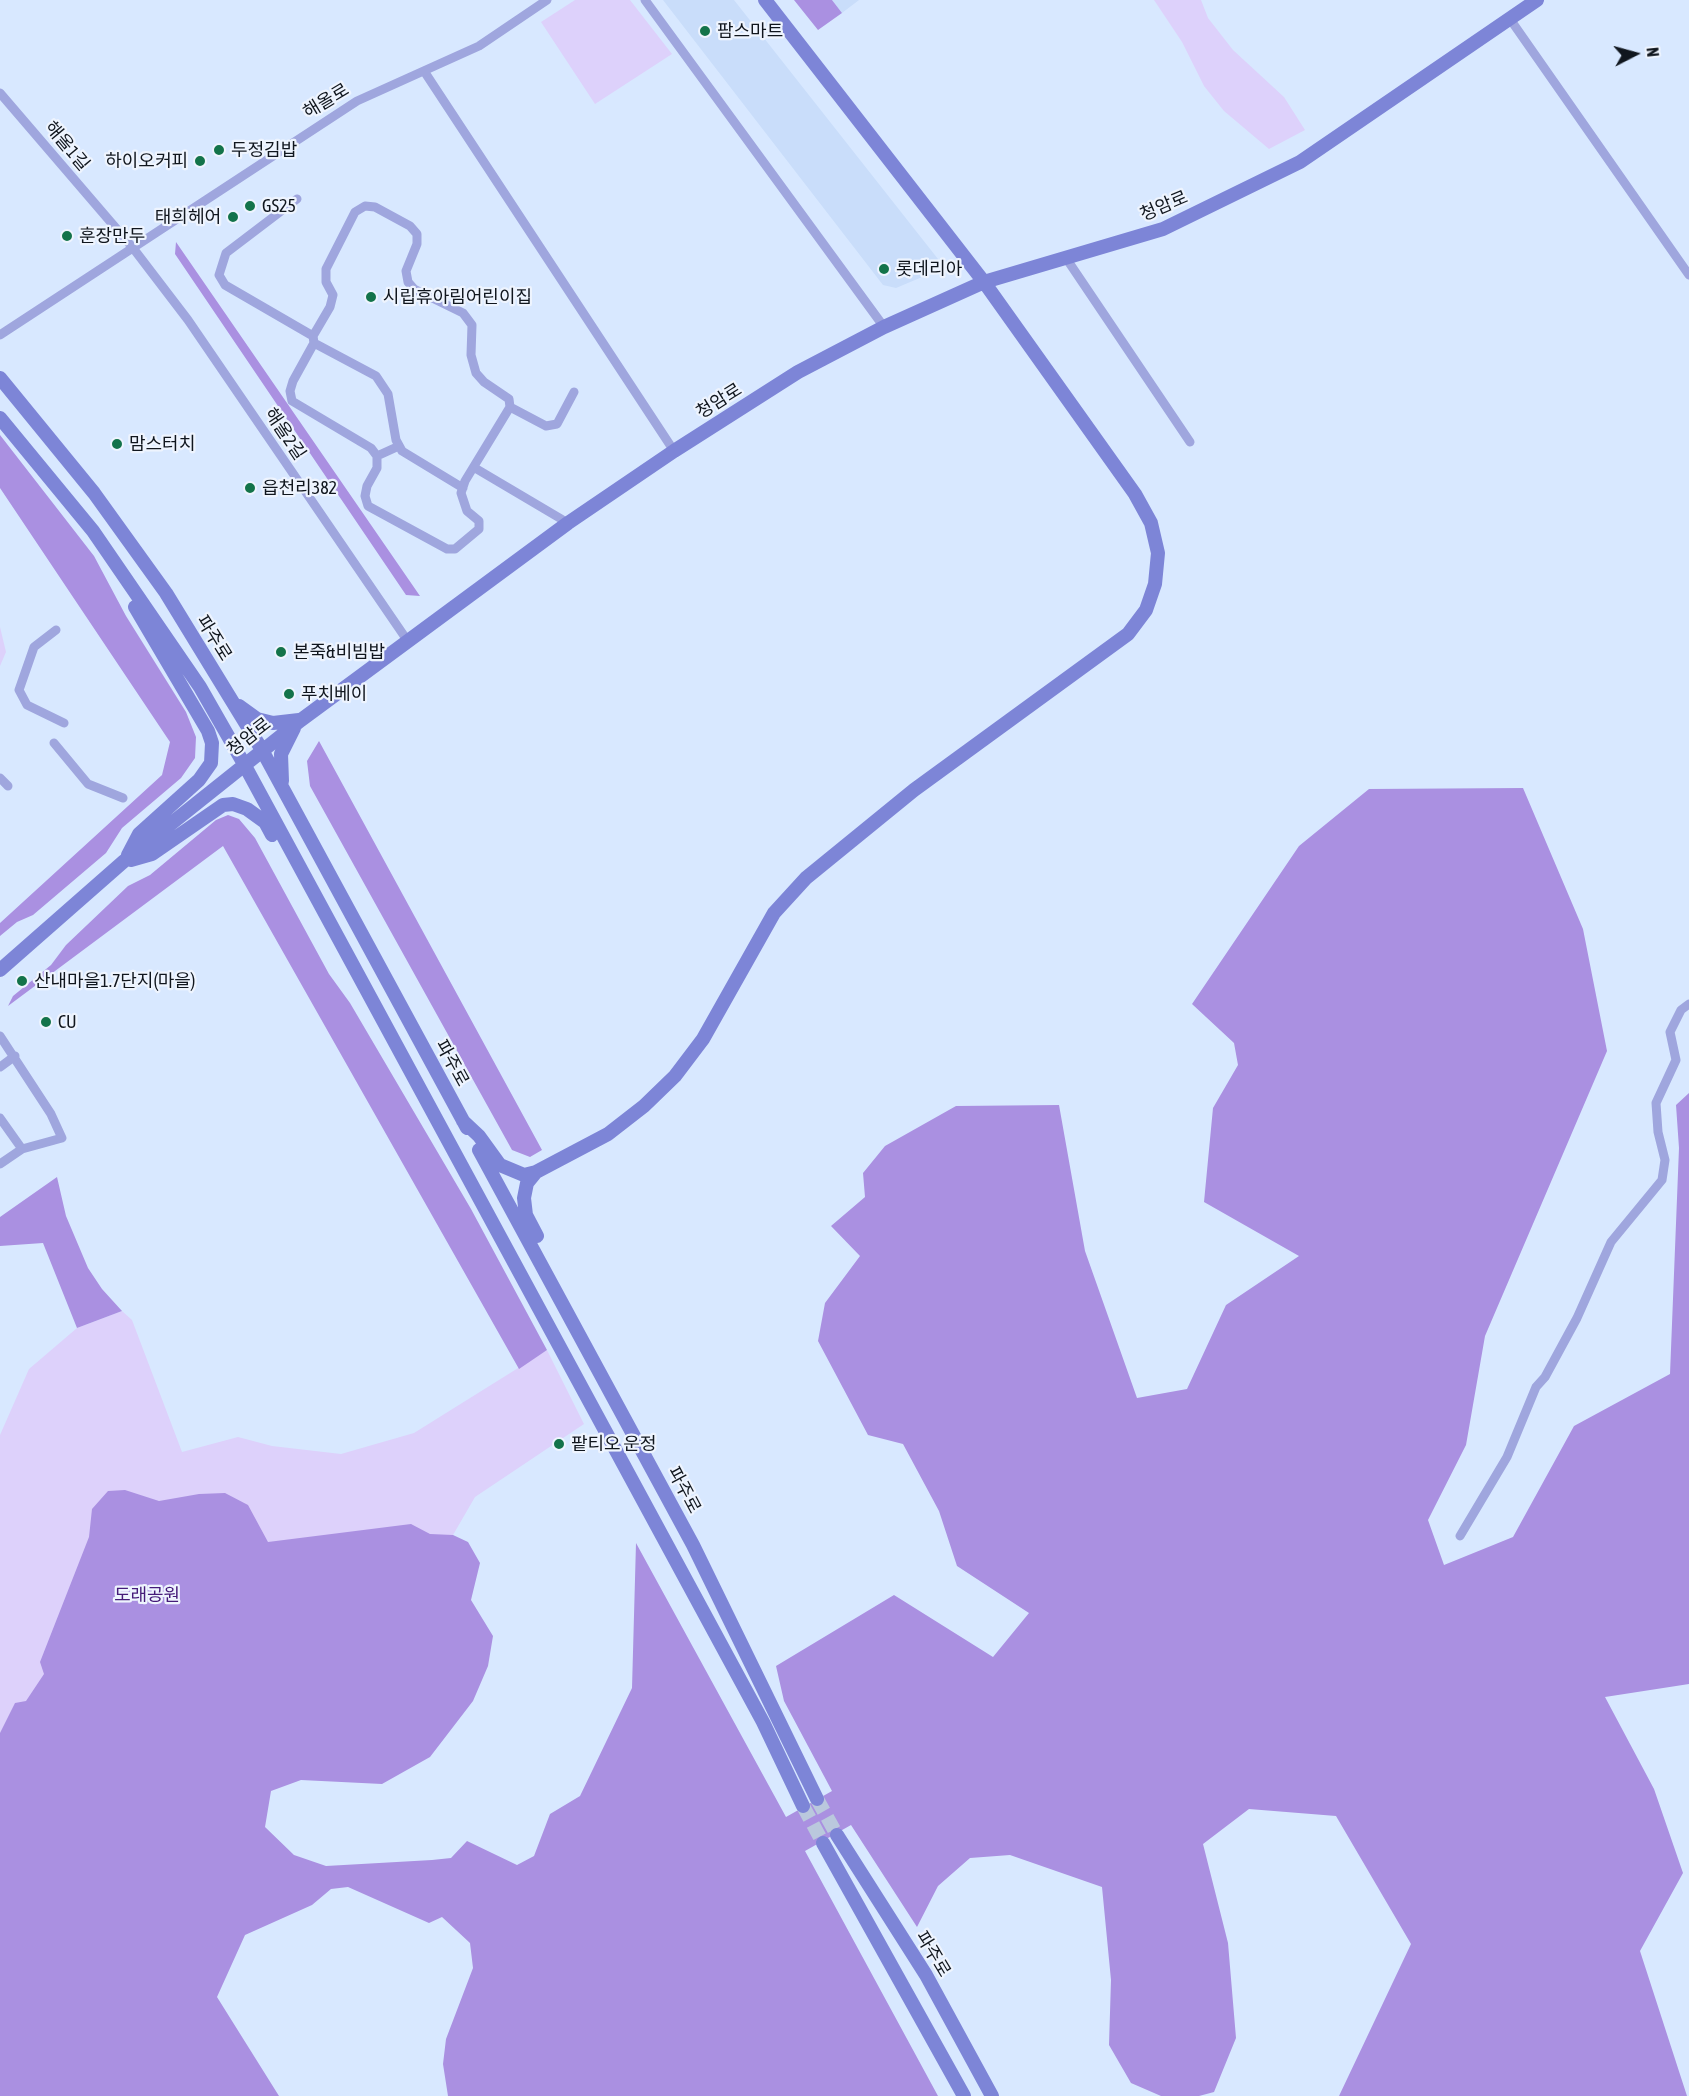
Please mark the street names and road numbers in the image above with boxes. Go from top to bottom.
street label: 해올로 [299,79,353,123]
street label: 해올1길 [40,117,94,175]
street label: 청암로 [1137,186,1191,226]
street label: 청암로 [692,379,746,423]
street label: 해올2길 [260,404,310,464]
street label: 파주로 [192,611,236,665]
street label: 청암로 [223,713,275,761]
street label: 파주로 [431,1036,473,1090]
street label: 파주로 [663,1463,705,1517]
street label: 파주로 [911,1927,955,1981]

